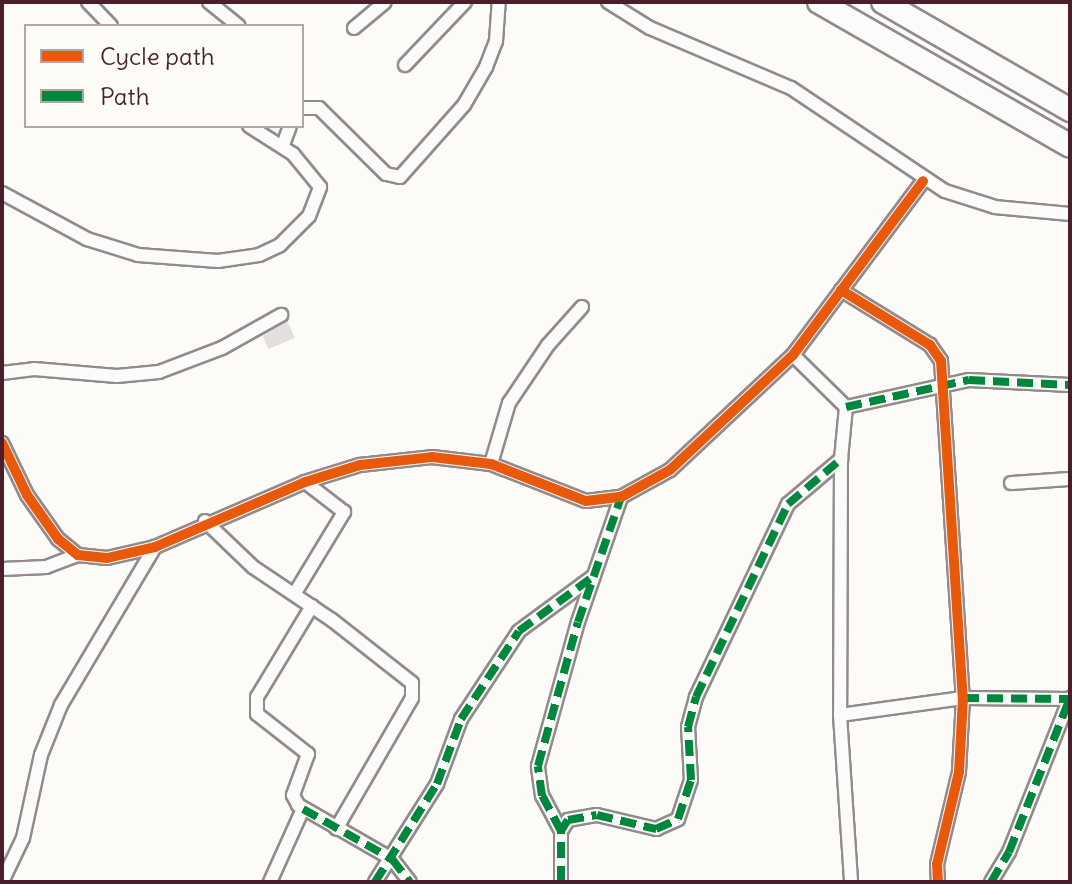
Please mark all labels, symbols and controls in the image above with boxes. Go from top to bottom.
legend [24,24,304,128]
text: Cycle path [100,41,215,71]
text: Path [100,81,150,111]

